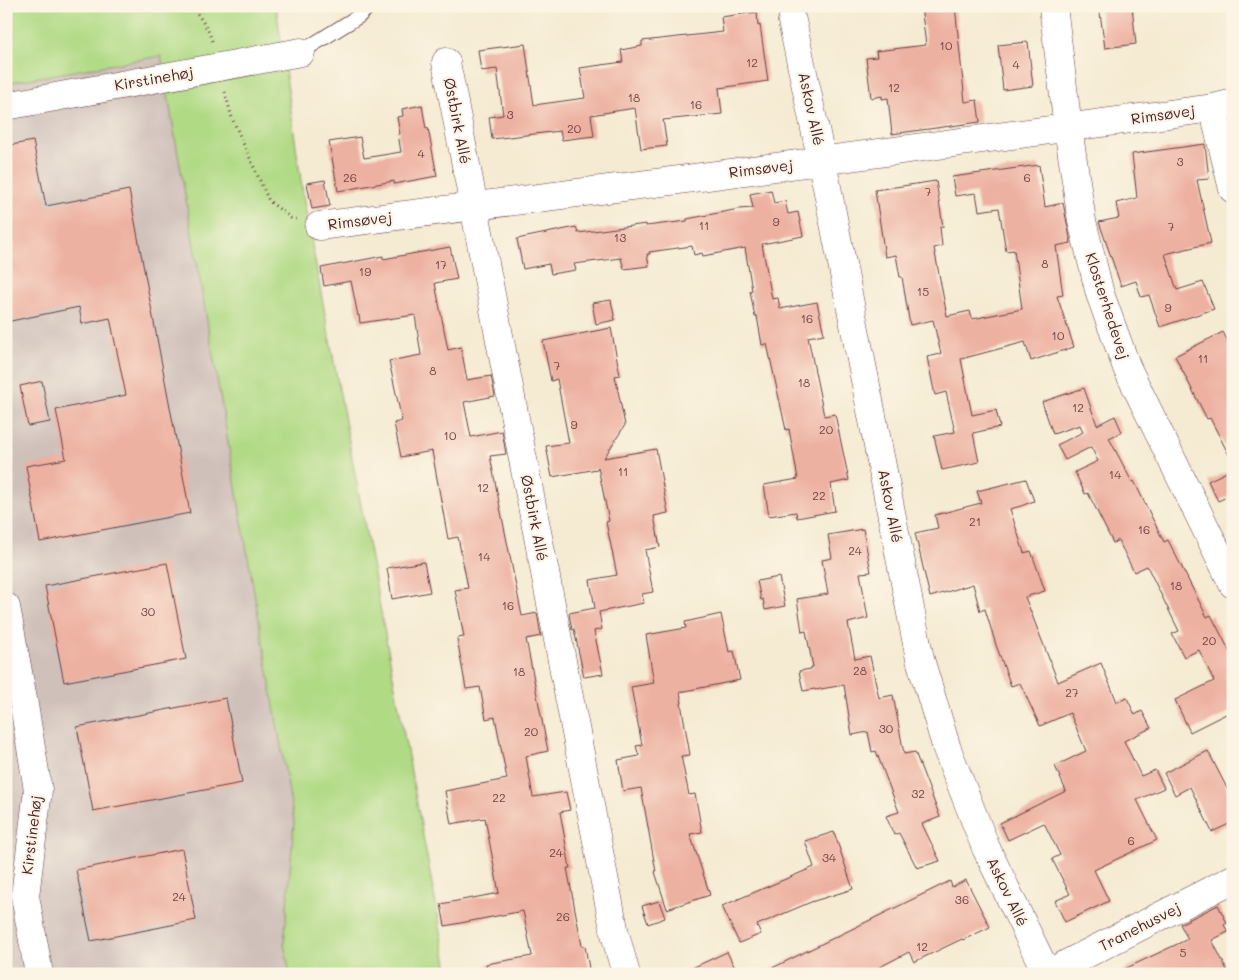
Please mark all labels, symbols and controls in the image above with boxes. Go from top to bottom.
house number: 10 [940,37,953,53]
house number: 12 [746,54,758,70]
house number: 4 [1012,56,1020,72]
street label: Kirstinehøj [113,61,195,95]
street label: Askov Allé [794,70,830,147]
street label: Østbirk Allé [440,76,476,166]
house number: 12 [888,79,900,95]
house number: 18 [628,89,640,105]
house number: 16 [690,96,702,112]
street label: Rimsøvej [1129,100,1196,128]
house number: 3 [506,106,514,122]
house number: 20 [567,120,582,136]
house number: 4 [417,145,425,161]
house number: 3 [1176,153,1184,169]
street label: Rimsøvej [728,154,794,182]
house number: 26 [343,169,357,185]
house number: 6 [1023,169,1031,185]
house number: 7 [925,183,932,199]
street label: Rimsøvej [327,206,393,234]
house number: 9 [772,213,780,229]
house number: 11 [699,217,709,233]
house number: 7 [1168,218,1175,234]
house number: 13 [614,229,626,245]
street label: Klosterhedevej [1081,250,1135,362]
house number: 8 [1041,255,1049,271]
house number: 17 [435,256,447,272]
house number: 19 [359,263,371,279]
house number: 15 [917,283,929,299]
house number: 9 [1164,299,1172,315]
house number: 16 [801,310,813,326]
house number: 10 [1052,327,1065,343]
house number: 11 [1198,350,1208,366]
house number: 7 [554,357,561,373]
house number: 8 [429,362,437,378]
house number: 18 [798,374,810,390]
house number: 12 [1072,399,1084,415]
house number: 9 [570,416,578,432]
house number: 20 [819,421,834,437]
house number: 10 [444,427,457,443]
house number: 11 [618,463,628,479]
house number: 14 [1109,466,1121,482]
street label: Askov Allé [874,467,908,544]
street label: Østbirk Allé [517,473,553,563]
house number: 12 [477,479,489,495]
house number: 22 [812,487,826,503]
house number: 21 [969,513,981,529]
house number: 16 [1138,521,1150,537]
house number: 24 [848,542,862,558]
house number: 14 [478,548,490,564]
house number: 18 [1170,577,1182,593]
house number: 16 [502,597,514,613]
house number: 30 [141,603,156,619]
house number: 20 [1202,632,1217,648]
house number: 28 [853,662,867,678]
house number: 18 [513,663,525,679]
house number: 27 [1065,684,1079,700]
house number: 30 [879,720,894,736]
house number: 20 [524,723,539,739]
house number: 32 [911,785,925,801]
house number: 22 [492,789,506,805]
street label: Kirstinehøj [16,794,46,876]
house number: 6 [1127,832,1135,848]
house number: 24 [549,844,563,860]
house number: 34 [822,849,836,865]
street label: Askov Allé [983,854,1033,929]
house number: 24 [172,888,186,904]
house number: 36 [955,891,969,907]
street label: Tranehusvej [1095,897,1184,955]
house number: 26 [556,908,570,924]
house number: 12 [916,938,928,954]
house number: 5 [1180,944,1187,960]

